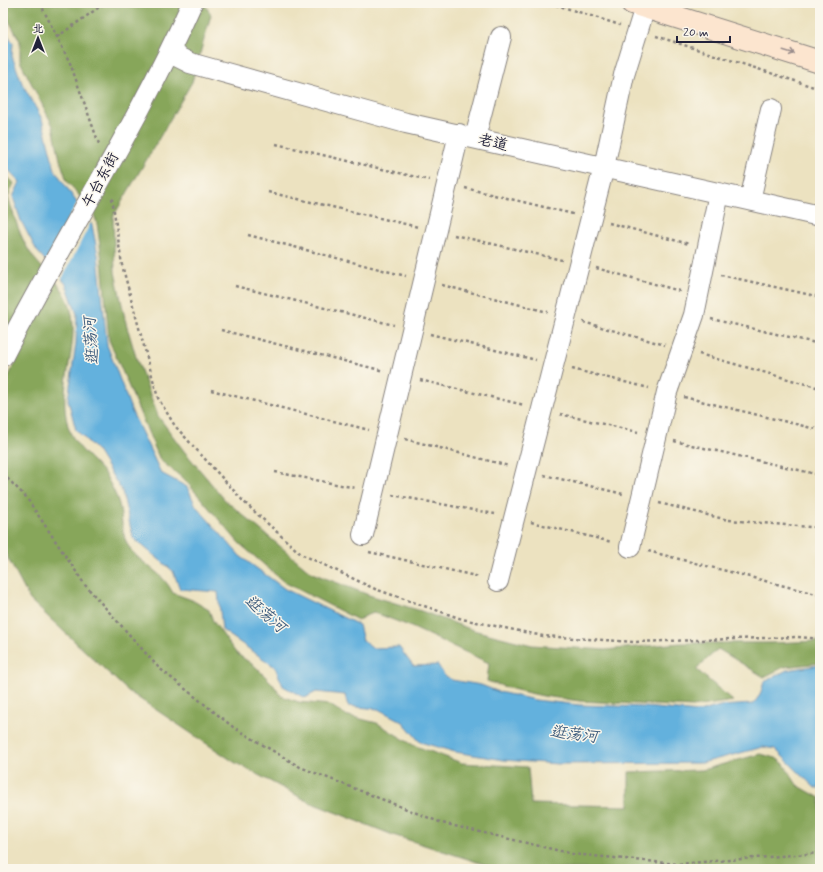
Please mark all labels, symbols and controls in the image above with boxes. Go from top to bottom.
north arrow [18,18,58,58]
scale bar [677,18,730,44]
text: 北 [33,22,44,36]
text: 20 m [683,25,709,41]
one-way arrow [782,49,795,56]
street label: 老道 [476,130,510,156]
street label: 午台东街 [78,149,124,212]
water label: 逛荡河 [79,313,104,366]
water label: 逛荡河 [240,590,292,640]
water label: 逛荡河 [549,721,602,748]

